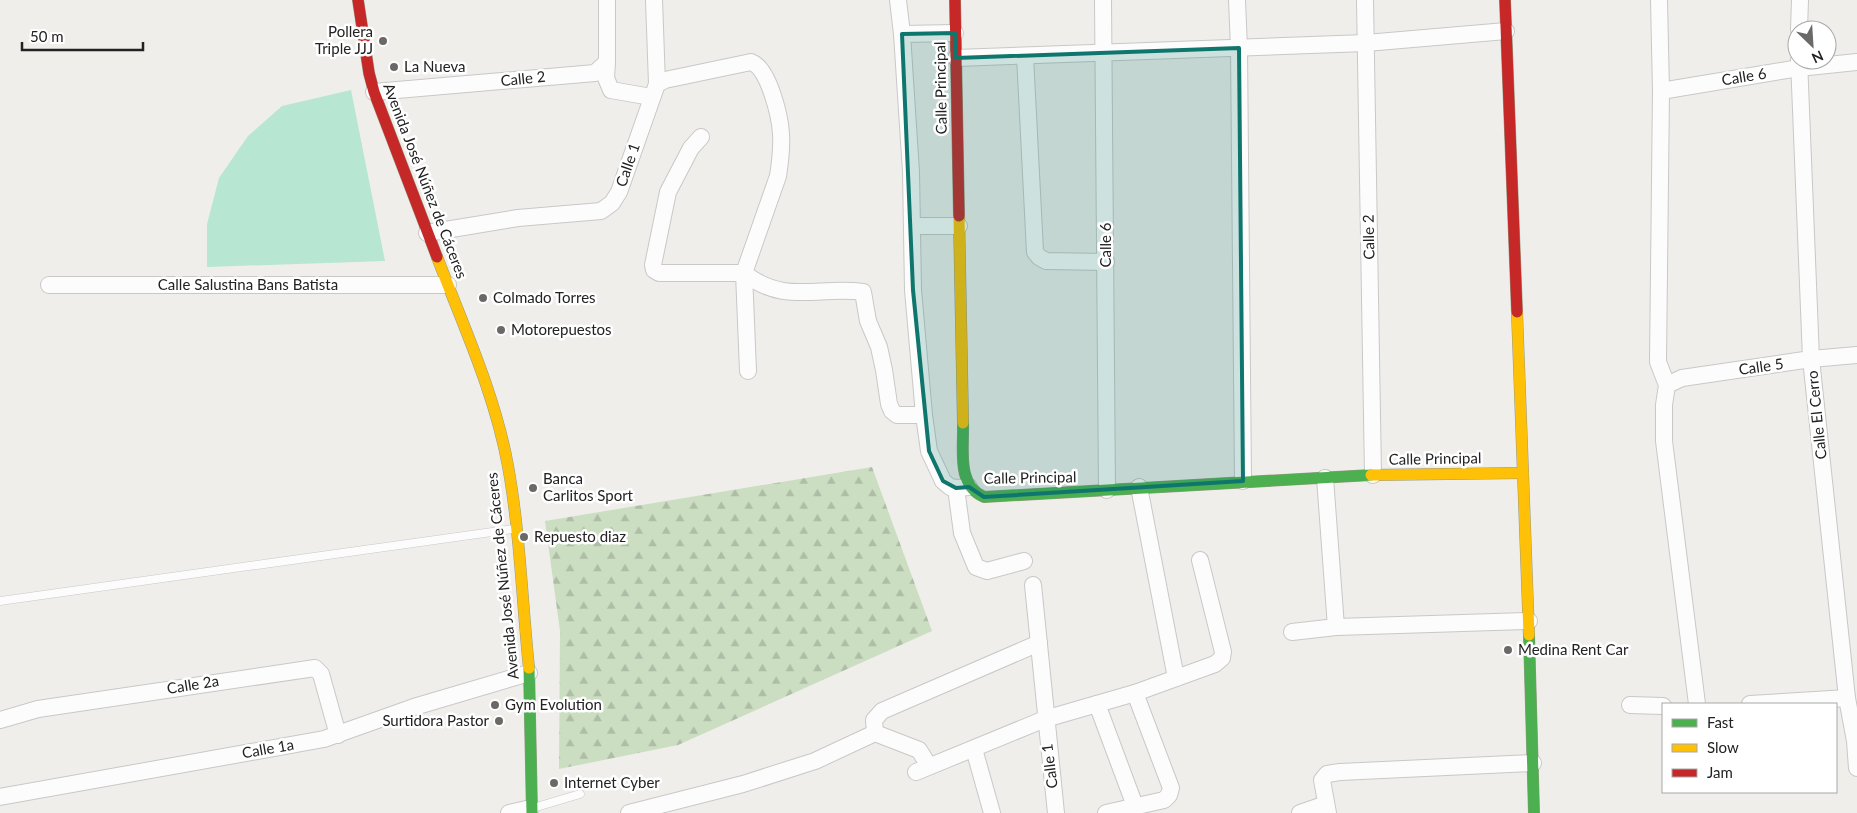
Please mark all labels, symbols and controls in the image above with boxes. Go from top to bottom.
scale bar [22,20,144,52]
north arrow [1787,20,1837,70]
place label: Pollera Triple JJJ [315,22,373,57]
text: 50 m [30,27,64,45]
marker: Pollera Triple JJJ [377,35,389,47]
street label: Calle Principal [930,41,950,135]
text: N [1809,47,1826,67]
place label: La Nueva [404,57,465,75]
marker: La Nueva [388,61,400,73]
street label: Calle 6 [1720,64,1768,88]
street label: Calle 2 [500,67,546,89]
street label: Avenida José Núñez de Cáceres [380,80,472,281]
street label: Calle 1 [611,140,643,189]
street label: Calle 2 [1359,214,1377,260]
street label: Calle 6 [1096,222,1114,268]
street label: Calle Salustina Bans Batista [158,275,338,293]
place label: Colmado Torres [493,288,596,306]
marker: Colmado Torres [477,292,489,304]
place label: Motorepuestos [511,320,612,338]
marker: Motorepuestos [495,324,507,336]
street label: Calle 5 [1737,354,1784,378]
street label: Calle El Cerro [1802,370,1830,460]
street label: Calle Principal [1388,448,1482,468]
street label: Calle Principal [983,467,1077,487]
place label: Banca Carlitos Sport [543,469,634,504]
street label: Avenida José Núñez de Cáceres [482,472,522,680]
marker: Banca Carlitos Sport [527,482,539,494]
place label: Repuesto diaz [534,527,626,545]
marker: Repuesto diaz [518,531,530,543]
place label: Medina Rent Car [1518,640,1629,658]
marker: Medina Rent Car [1502,644,1514,656]
street label: Calle 2a [166,671,220,697]
place label: Gym Evolution [505,695,602,713]
marker: Gym Evolution [489,699,501,711]
legend [1662,703,1837,793]
place label: Surtidora Pastor [382,711,490,729]
text: Fast [1707,713,1734,731]
marker: Surtidora Pastor [493,715,505,727]
street label: Calle 1a [240,735,295,761]
text: Slow [1707,738,1739,756]
street label: Calle 1 [1037,743,1061,790]
text: Jam [1707,763,1733,781]
place label: Internet Cyber [564,773,660,791]
marker: Internet Cyber [548,777,560,789]

